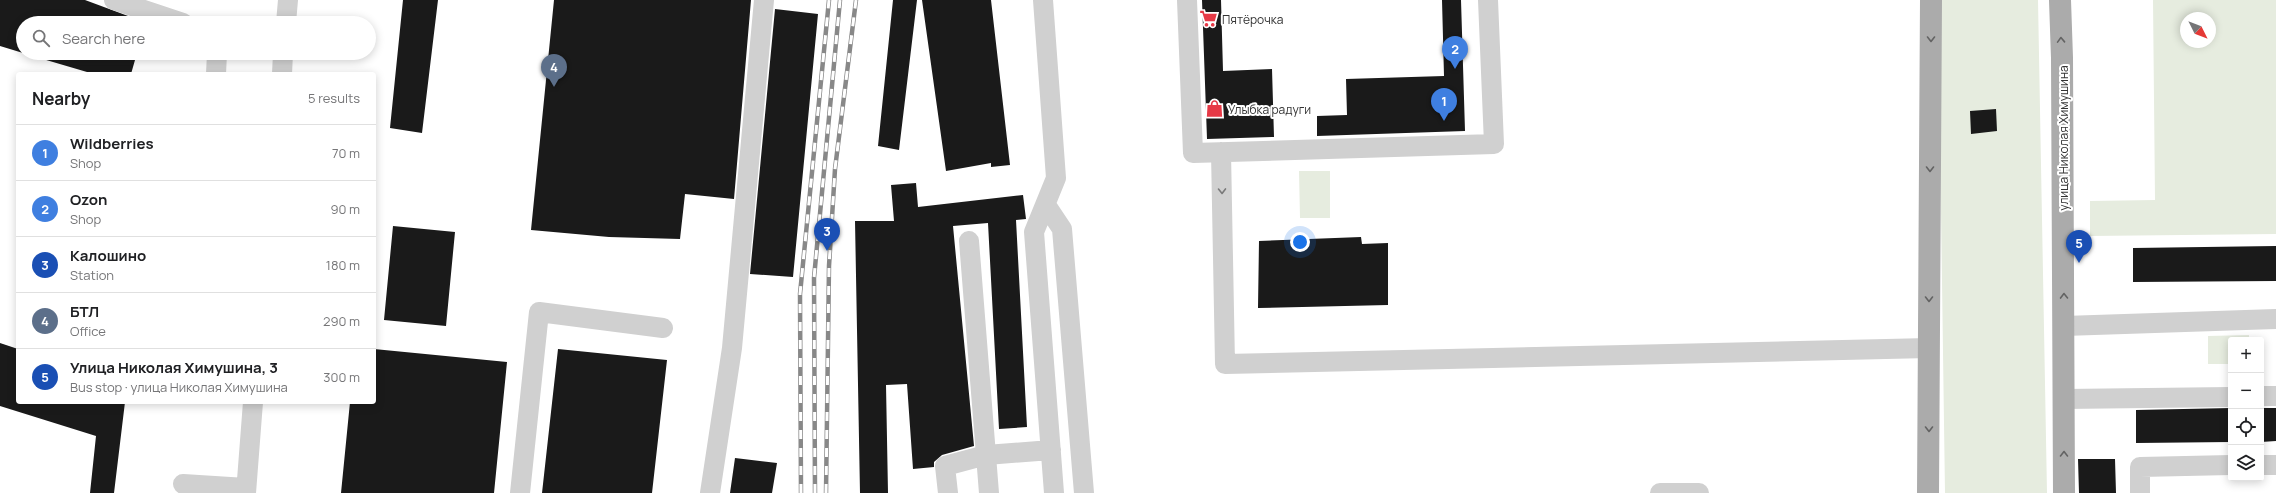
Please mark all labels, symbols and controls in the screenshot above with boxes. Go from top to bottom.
supermarket icon: Пятёрочка [1199,9,1219,29]
place label: Пятёрочка [1222,11,1283,28]
north arrow [2180,12,2216,48]
search box [16,16,376,60]
icon: search [30,27,52,49]
text: Search here [62,28,145,49]
pin: 2 [1442,36,1468,69]
one-way arrow [1926,36,1935,42]
one-way arrow [2057,37,2066,43]
pin: 4 [541,54,567,87]
street label: улица Николая Химушина [2055,65,2072,211]
text: Nearby [32,87,90,110]
pin: 1 [1431,88,1457,121]
text: 5 results [308,89,360,107]
shop icon: Улыбка радуги [1205,99,1225,119]
place label: Улыбка радуги [1228,101,1311,118]
text: Wildberries [70,133,154,154]
text: 1 [42,144,48,162]
text: 70 m [332,144,360,162]
text: Shop [70,154,101,172]
one-way arrow [1926,166,1934,172]
one-way arrow [1218,188,1226,194]
text: Ozon [70,189,107,210]
text: 2 [41,200,49,218]
text: 90 m [330,200,360,218]
text: Shop [70,210,101,228]
pin: 3 [814,218,840,251]
pin: 5 [2066,230,2092,263]
your location [1290,232,1310,252]
text: Калошино [70,245,146,266]
text: 3 [41,256,49,274]
text: 180 m [326,256,360,274]
text: Station [70,266,114,284]
one-way arrow [2060,293,2068,299]
one-way arrow [1925,296,1933,302]
text: БТЛ [70,301,99,322]
text: 4 [41,312,49,330]
text: 290 m [323,312,360,330]
text: Office [70,322,106,340]
map controls [2228,337,2264,481]
button: + [2228,337,2264,373]
text: Улица Николая Химушина, 3 [70,357,278,378]
text: 5 [41,368,49,386]
text: 300 m [323,368,360,386]
button: − [2228,373,2264,409]
text: Bus stop · улица Николая Химушина [70,378,288,396]
button: locate [2228,409,2264,445]
one-way arrow [1925,426,1933,432]
button: layers [2228,445,2264,481]
one-way arrow [2060,451,2068,457]

